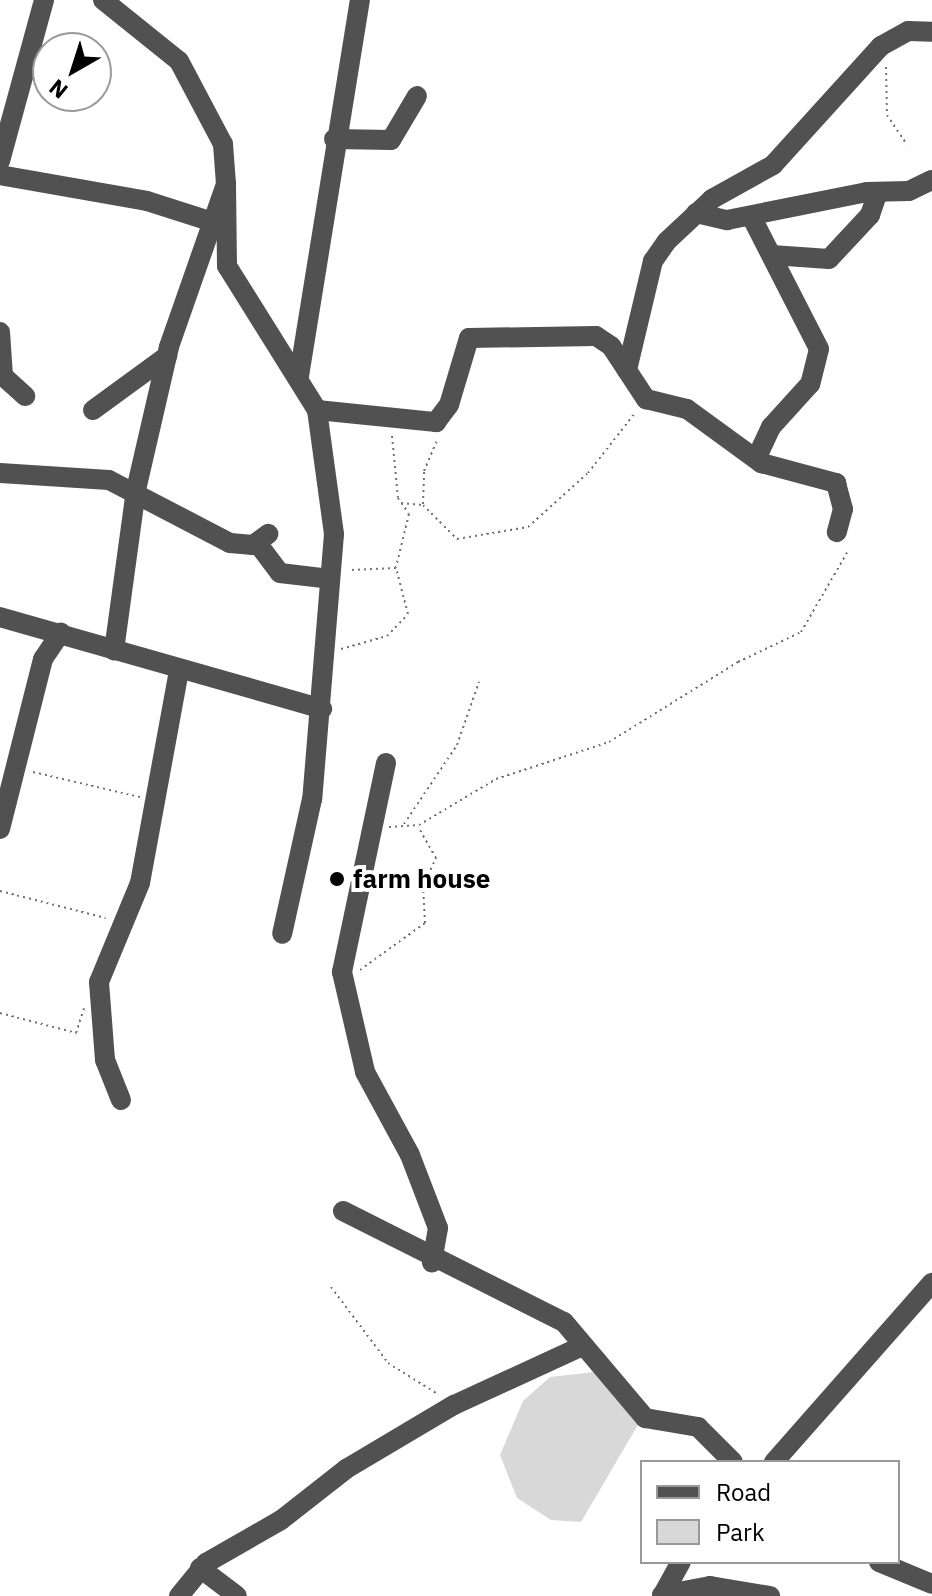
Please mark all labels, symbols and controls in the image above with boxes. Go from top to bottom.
north arrow [32,32,112,112]
text: N [43,73,73,106]
place label: farm house [353,863,490,895]
marker: farm house [328,870,346,888]
legend [640,1460,900,1564]
text: Road [716,1476,771,1508]
text: Park [716,1516,765,1548]

